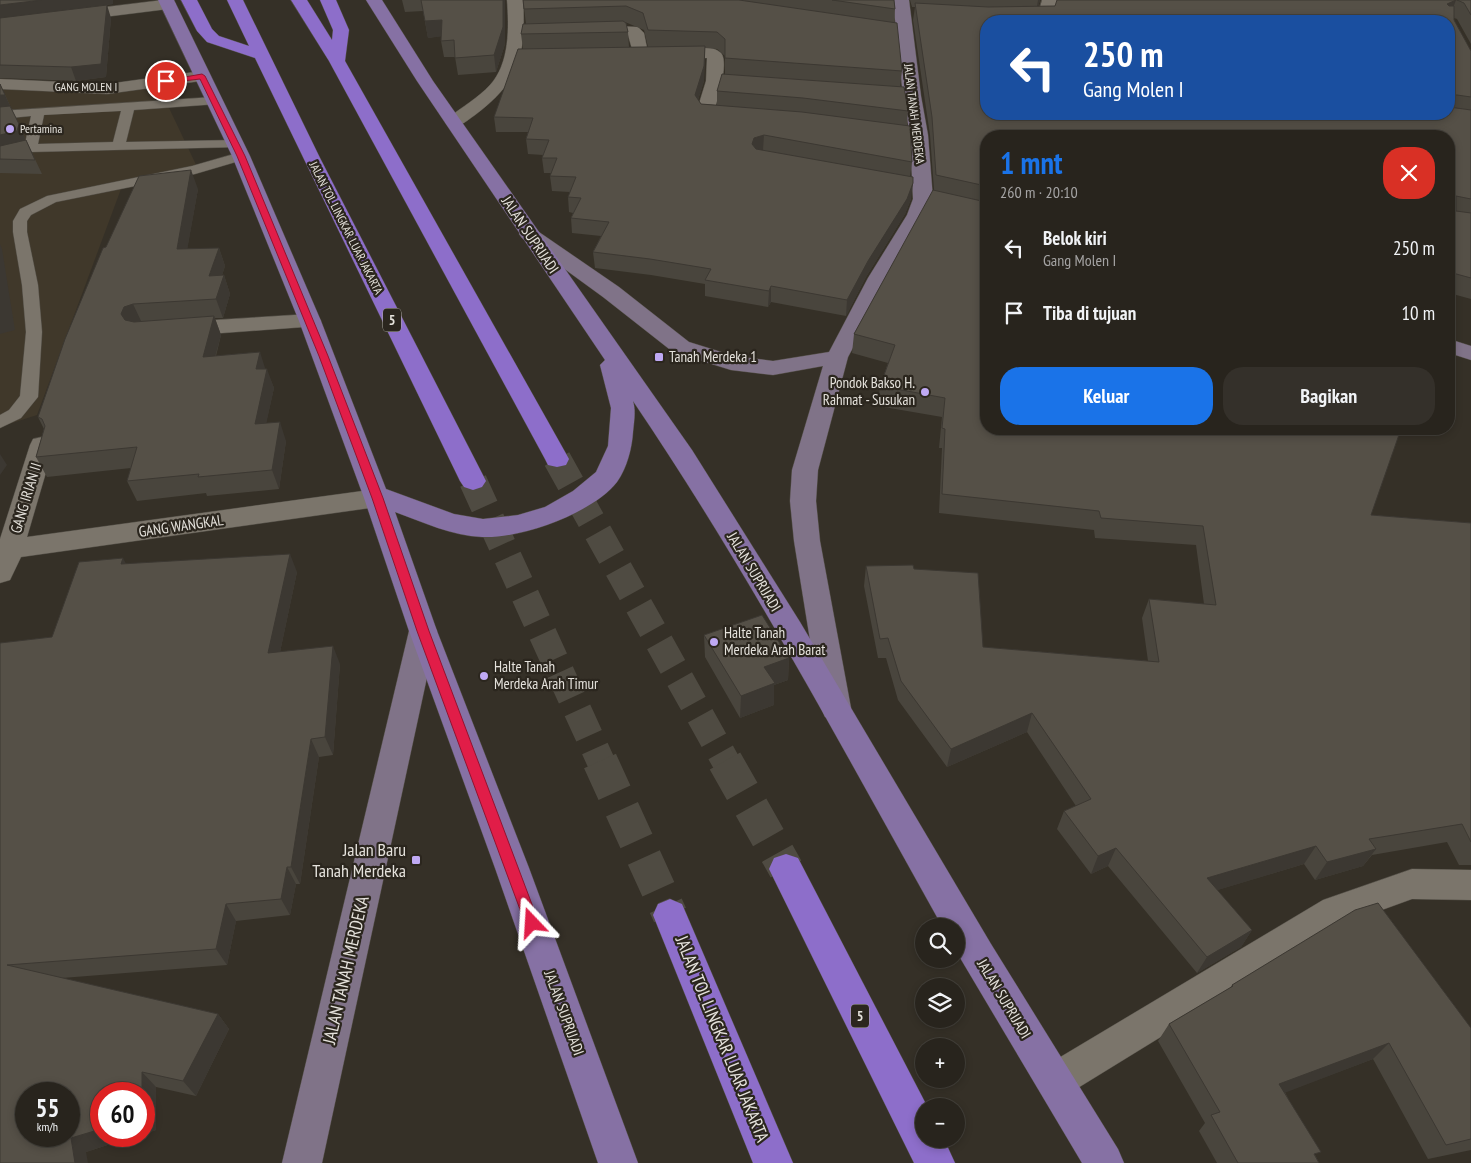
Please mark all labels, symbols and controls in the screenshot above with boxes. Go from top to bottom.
text: 250 m [1083,31,1164,77]
icon: left [1000,35,1065,100]
pin [145,60,187,102]
street label: JALAN TANAH MERDEKA [901,62,928,165]
icon: arrive [152,67,180,95]
text: Gang Molen I [1083,75,1184,103]
street label: GANG MOLEN I [55,79,117,94]
place label: Pertamina [20,121,62,136]
marker: Pertamina [4,123,16,135]
text: 1 mnt [1000,143,1063,182]
button: close [1383,147,1435,199]
street label: JALAN TOL LINGKAR LUAR JAKARTA [306,158,387,297]
text: 260 m · 20:10 [1000,182,1078,202]
street label: JALAN SUPRIJADI [497,192,563,277]
text: Belok kiri [1043,226,1107,250]
icon: left [1000,234,1028,262]
text: 250 m [1393,236,1435,260]
text: Gang Molen I [1043,250,1116,270]
icon: arrive [1000,299,1028,327]
text: Tiba di tujuan [1043,301,1136,325]
text: 10 m [1402,301,1435,325]
road number: 5 [383,308,401,332]
place label: Tanah Merdeka 1 [669,347,757,366]
marker: Tanah Merdeka 1 [653,351,665,363]
button: Keluar [1000,367,1213,425]
button: Bagikan [1223,367,1435,425]
place label: Pondok Bakso H. Rahmat - Susukan [823,373,915,409]
marker: Pondok Bakso H. Rahmat - Susukan [919,386,931,398]
street label: GANG IRIAN II [6,460,45,535]
street label: GANG WANGKAL [137,510,225,541]
street label: JALAN SUPRIJADI [723,528,786,615]
place label: Halte Tanah Merdeka Arah Barat [724,623,825,659]
marker: Halte Tanah Merdeka Arah Barat [708,636,720,648]
place label: Halte Tanah Merdeka Arah Timur [494,657,599,693]
marker: Halte Tanah Merdeka Arah Timur [478,670,490,682]
place label: Jalan Baru Tanah Merdeka [312,838,406,882]
marker: Jalan Baru Tanah Merdeka [410,854,422,866]
street label: JALAN TANAH MERDEKA [317,893,374,1047]
position arrow [505,896,557,948]
map controls [915,918,965,1148]
button: search [915,918,965,968]
street label: JALAN TOL LINGKAR LUAR JAKARTA [670,931,775,1146]
street label: JALAN SUPRIJADI [973,955,1036,1042]
street label: JALAN SUPRIJADI [540,967,589,1058]
button: layers [915,978,965,1028]
road number: 5 [851,1004,869,1028]
button: + [915,1038,965,1088]
speed limit sign: 60 [90,1082,155,1147]
text: 55 [36,1092,59,1124]
button: − [915,1098,965,1148]
text: km/h [37,1119,58,1134]

